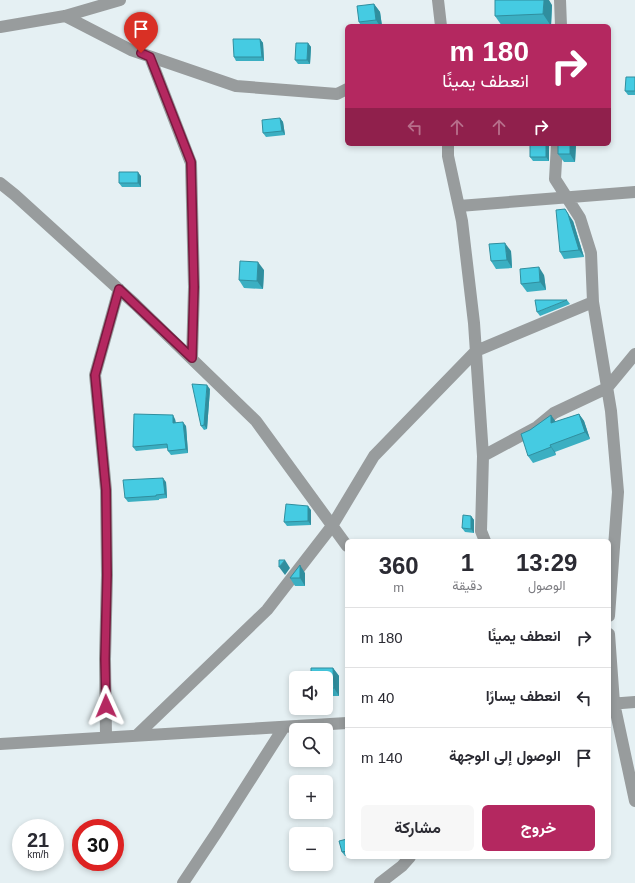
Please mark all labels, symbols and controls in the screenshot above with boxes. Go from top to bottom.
pin [124,12,158,53]
icon: arrive [130,18,152,40]
text: 180 m [450,36,529,67]
icon: right [543,40,595,92]
text: انعطف يمينًا [442,71,529,91]
icon: left [404,116,426,138]
icon: ahead [446,116,468,138]
icon: ahead [488,116,510,138]
icon: right [530,116,552,138]
text: 1 [461,549,474,576]
text: 13:29 [516,549,577,576]
text: 360 [379,552,419,579]
text: دقيقة [452,578,482,593]
text: الوصول [528,578,565,593]
text: m [393,580,404,595]
text: انعطف يمينًا [488,627,561,644]
icon: right [573,627,595,649]
text: 180 m [361,629,403,646]
map controls [289,671,333,871]
button: sound [289,671,333,715]
position arrow [85,685,127,727]
text: انعطف يسارًا [486,687,561,704]
icon: left [573,687,595,709]
text: 40 m [361,689,394,706]
button: search [289,723,333,767]
text: الوصول إلى الوجهة [449,747,561,764]
icon: arrive [573,747,595,769]
text: 140 m [361,749,403,766]
button: + [289,775,333,819]
button: مشاركة [361,805,474,851]
button: خروج [482,805,595,851]
speed limit sign: 30 [72,819,124,871]
button: − [289,827,333,871]
text: 21 [27,829,49,851]
text: km/h [27,849,49,860]

